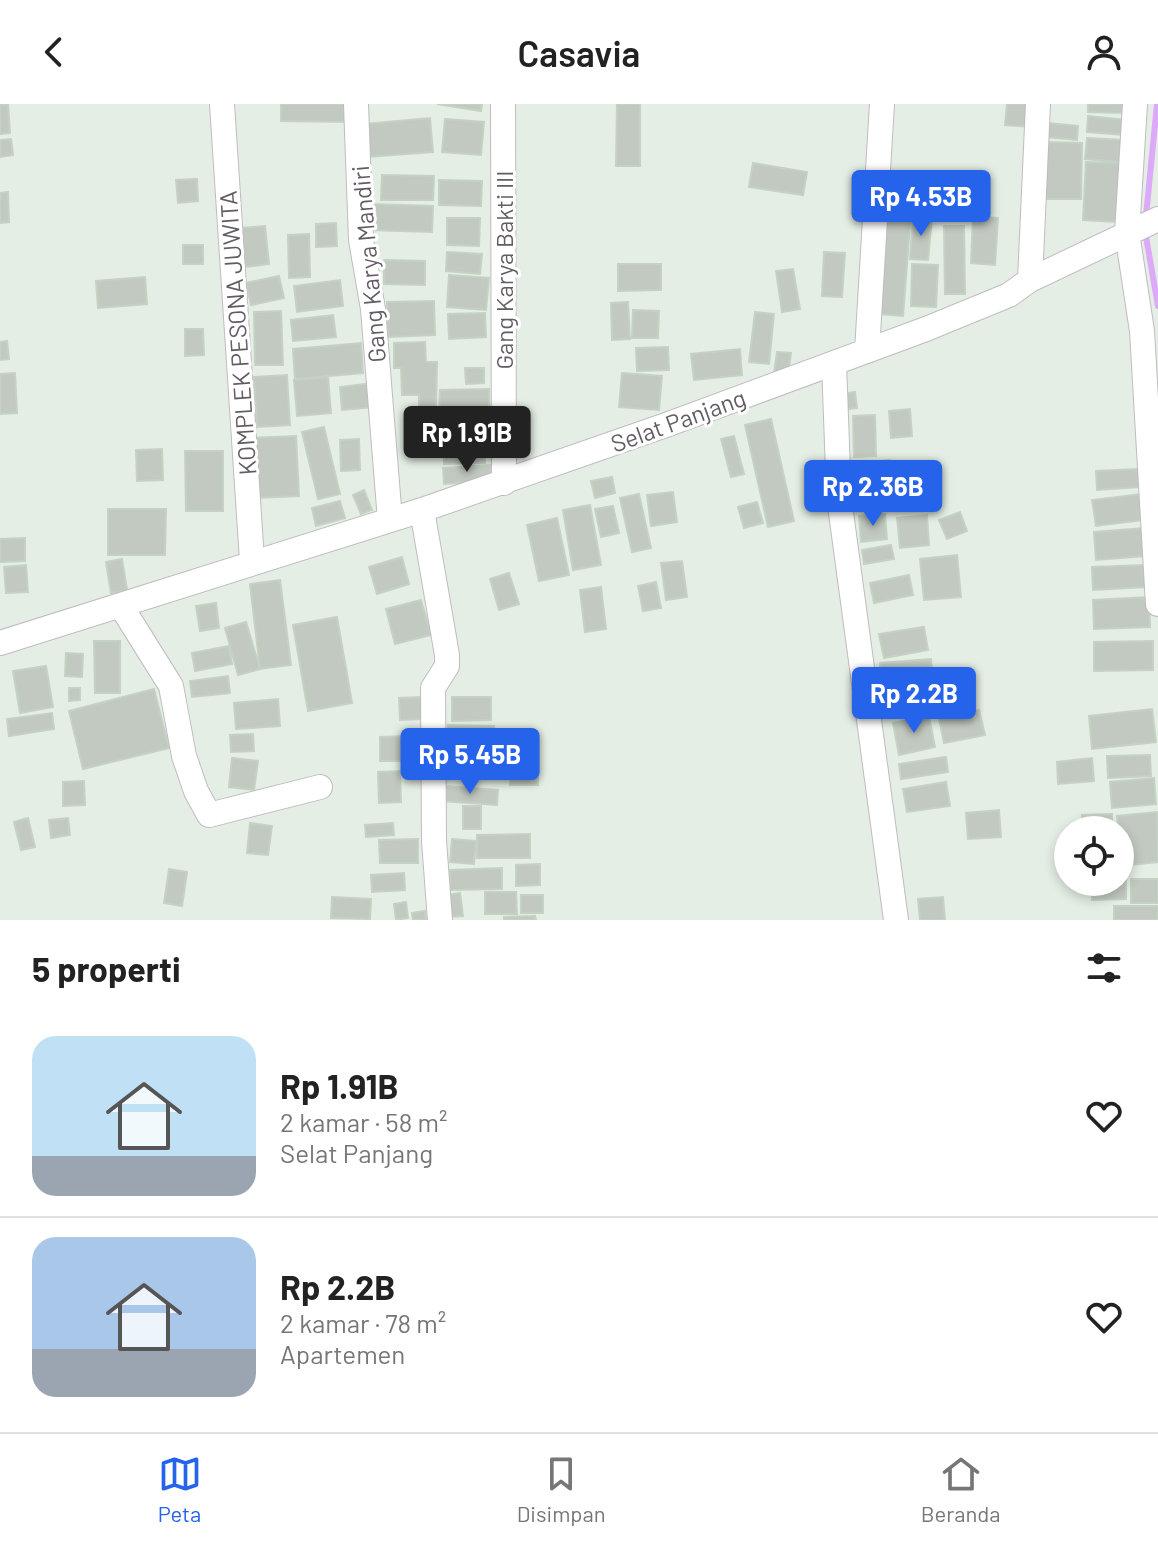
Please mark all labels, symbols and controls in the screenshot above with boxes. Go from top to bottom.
icon: back [32,30,76,74]
icon: person [1082,30,1126,74]
text: Casavia [518,31,640,74]
street label: Gang Karya Mandiri [345,164,391,364]
street label: Gang Karya Bakti III [489,170,518,370]
pin: Rp 4.53B [838,170,1004,238]
text: Rp 4.53B [870,180,972,211]
street label: KOMPLEK PESONA JUWITA [213,190,261,476]
street label: Selat Panjang [607,382,749,458]
pin: Rp 1.91B [384,406,550,474]
text: Rp 1.91B [422,416,512,447]
pin: Rp 2.36B [790,460,956,528]
text: Rp 2.36B [822,470,924,501]
pin: Rp 2.2B [840,667,988,735]
text: Rp 2.2B [870,677,958,708]
pin: Rp 5.45B [387,728,553,796]
text: Rp 5.45B [419,738,521,769]
map controls [1054,816,1134,896]
button: locate [1054,816,1134,896]
icon: filters [1082,946,1126,990]
text: 5 properti [32,948,181,989]
text: Rp 1.91B [280,1065,399,1106]
icon: home [96,1068,192,1164]
icon: heart [1082,1094,1126,1138]
text: 2 kamar · 58 m² [280,1106,447,1137]
text: Selat Panjang [280,1137,433,1168]
text: Rp 2.2B [280,1266,395,1307]
icon: home [96,1269,192,1365]
icon: heart [1082,1295,1126,1339]
text: 2 kamar · 78 m² [280,1307,446,1338]
text: Apartemen [280,1338,405,1369]
tab: Peta [158,1452,202,1526]
tab: Disimpan [517,1452,606,1526]
tab: Beranda [921,1452,1000,1526]

